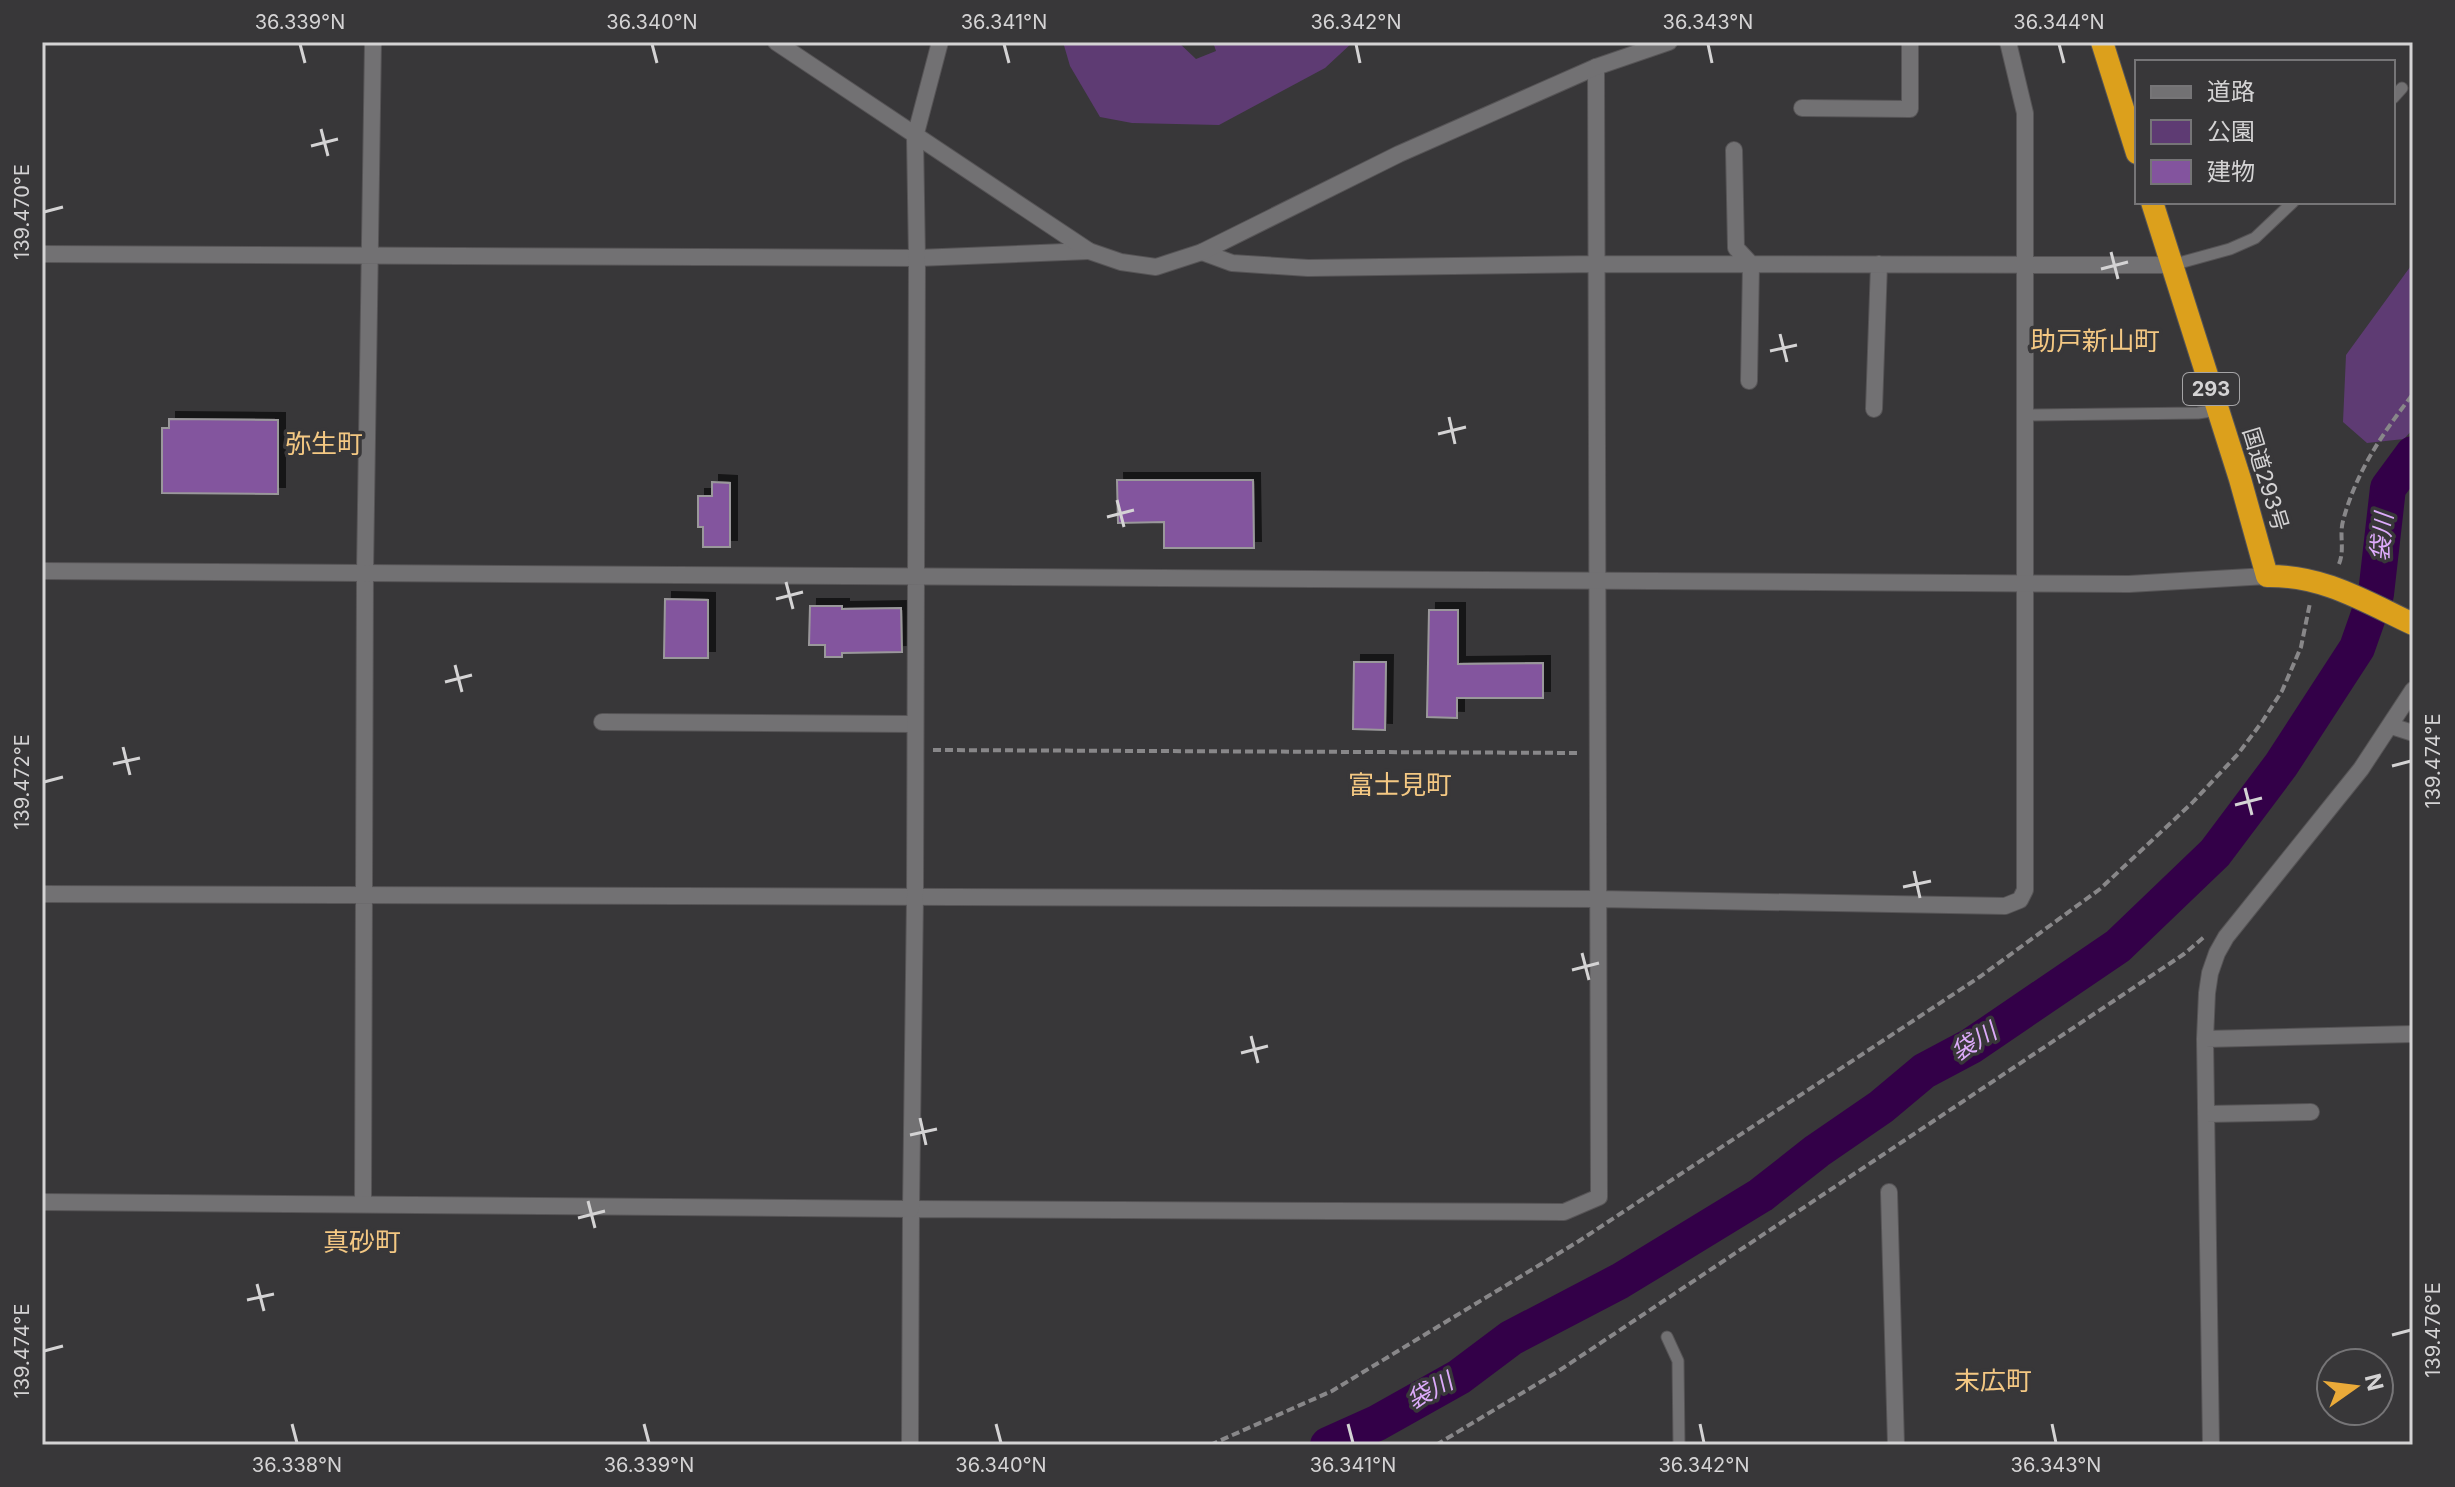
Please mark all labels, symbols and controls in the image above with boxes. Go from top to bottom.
text: 36.339°N [255,10,345,34]
text: 36.340°N [606,10,698,34]
text: 36.341°N [961,10,1047,34]
text: 36.342°N [1311,10,1401,34]
text: 36.343°N [1663,10,1753,34]
text: 36.344°N [2013,10,2105,34]
legend [2135,60,2395,204]
text: 道路 [2207,77,2255,106]
text: 公園 [2207,117,2255,146]
text: 建物 [2207,157,2255,186]
text: 139.470°E [10,164,34,260]
district label: 助戸新山町 [2030,325,2160,356]
road number: 293 [2183,373,2239,405]
street label: 国道293号 [2238,424,2294,534]
district label: 弥生町 [285,428,363,459]
water label: 袋川 [2365,509,2399,562]
text: 139.474°E [2421,714,2445,808]
text: 139.472°E [10,734,34,830]
district label: 富士見町 [1348,769,1452,800]
water label: 袋川 [1946,1015,2004,1066]
district label: 真砂町 [323,1226,401,1257]
text: 139.476°E [2421,1282,2445,1378]
text: 139.474°E [10,1304,34,1398]
north arrow [2315,1347,2395,1427]
water label: 袋川 [1402,1365,1460,1415]
district label: 末広町 [1954,1365,2032,1396]
text: N [2360,1371,2389,1393]
text: 36.338°N [252,1453,342,1477]
text: 36.339°N [604,1453,694,1477]
text: 36.340°N [955,1453,1047,1477]
text: 36.341°N [1310,1453,1396,1477]
text: 36.342°N [1659,1453,1749,1477]
text: 36.343°N [2011,1453,2101,1477]

